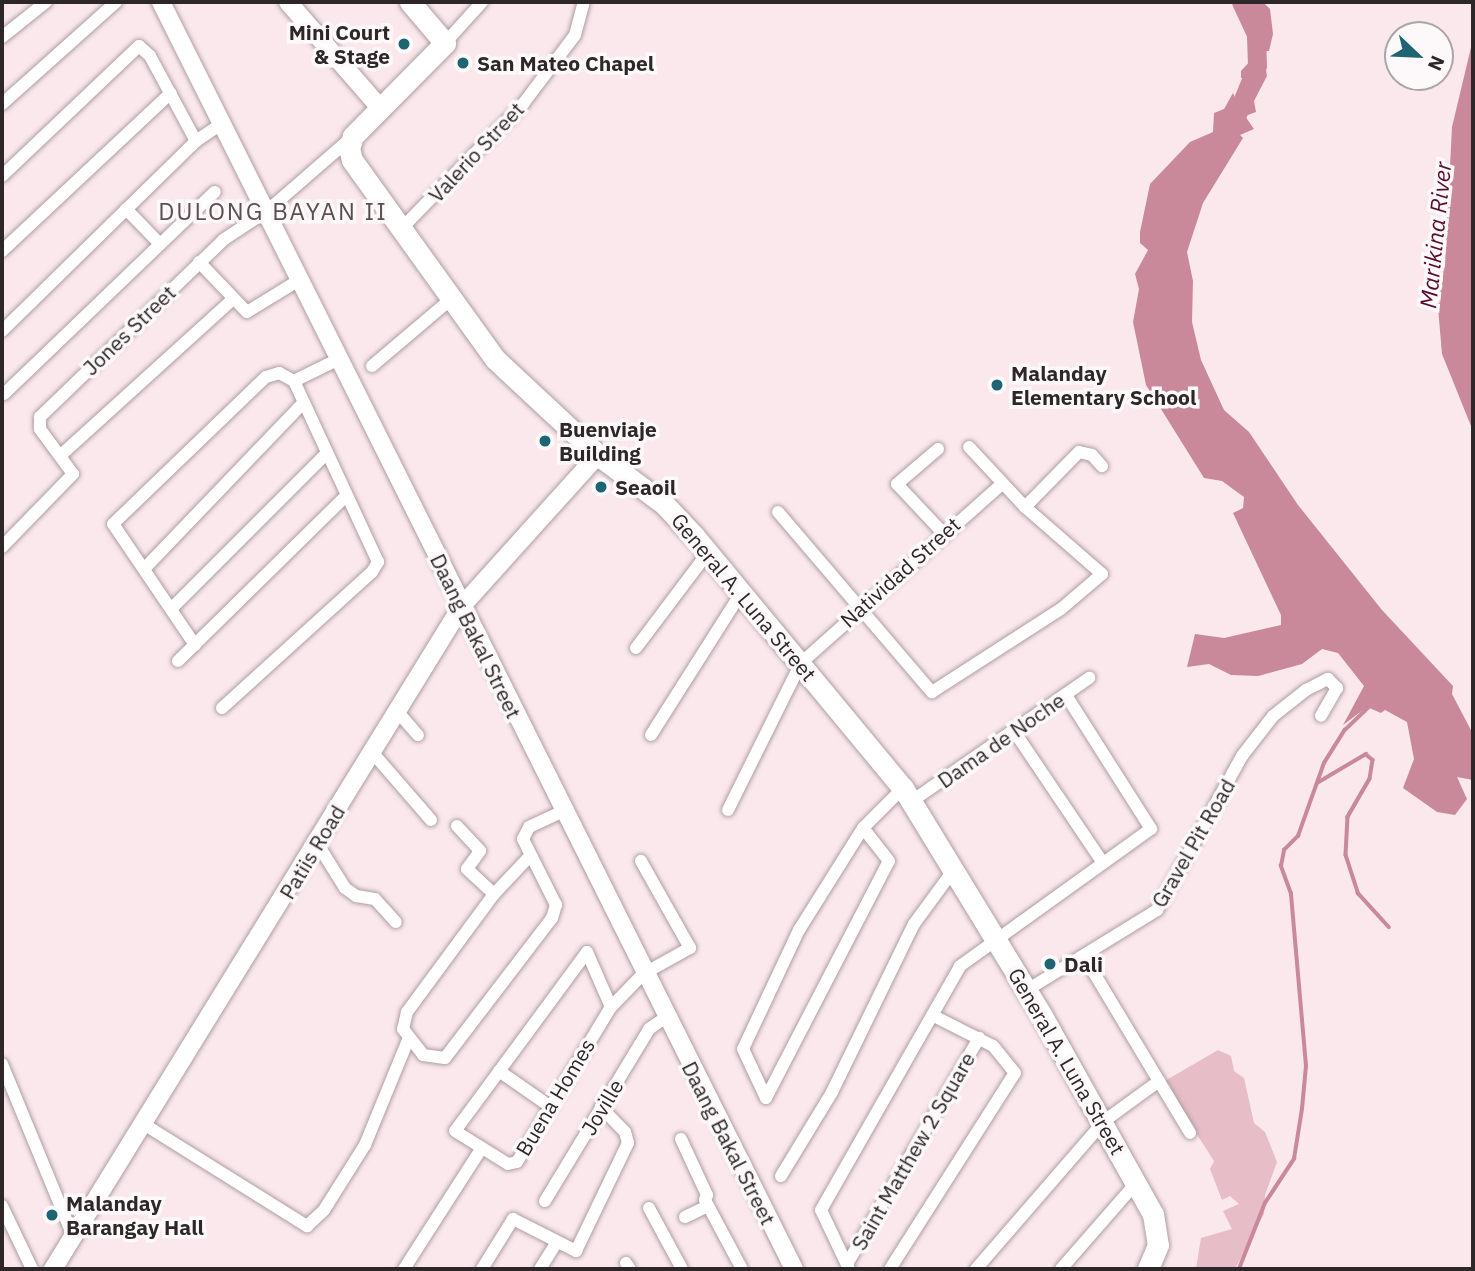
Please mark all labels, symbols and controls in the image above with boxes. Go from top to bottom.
place label: Mini Court & Stage [289,19,390,69]
north arrow [1384,21,1454,91]
marker: Mini Court & Stage [396,36,412,52]
place label: San Mateo Chapel [477,50,654,76]
text: N [1423,52,1450,74]
marker: San Mateo Chapel [455,55,471,71]
street label: Valerio Street [423,97,529,207]
water label: Marikina River [1414,160,1456,310]
district label: DULONG BAYAN II [160,198,386,226]
street label: Jones Street [78,280,180,380]
place label: Malanday Elementary School [1011,360,1196,410]
marker: Malanday Elementary School [989,377,1005,393]
place label: Buenviaje Building [559,416,657,466]
marker: Buenviaje Building [537,433,553,449]
place label: Seaoil [615,474,676,500]
marker: Seaoil [593,479,609,495]
street label: General A. Luna Street [666,508,822,686]
street label: Natividad Street [835,512,965,632]
street label: Daang Bakal Street [425,550,527,722]
street label: Dama de Noche [933,687,1069,793]
street label: Gravel Pit Road [1146,774,1240,912]
street label: Patiis Road [274,800,350,904]
place label: Dali [1064,951,1103,977]
marker: Dali [1042,956,1058,972]
street label: General A. Luna Street [1003,963,1131,1159]
street label: Buena Homes [510,1034,600,1160]
street label: Saint Matthew 2 Square [846,1048,980,1254]
street label: Daang Bakal Street [677,1057,781,1229]
street label: Joville [576,1074,628,1140]
place label: Malanday Barangay Hall [66,1190,204,1240]
marker: Malanday Barangay Hall [44,1207,60,1223]

